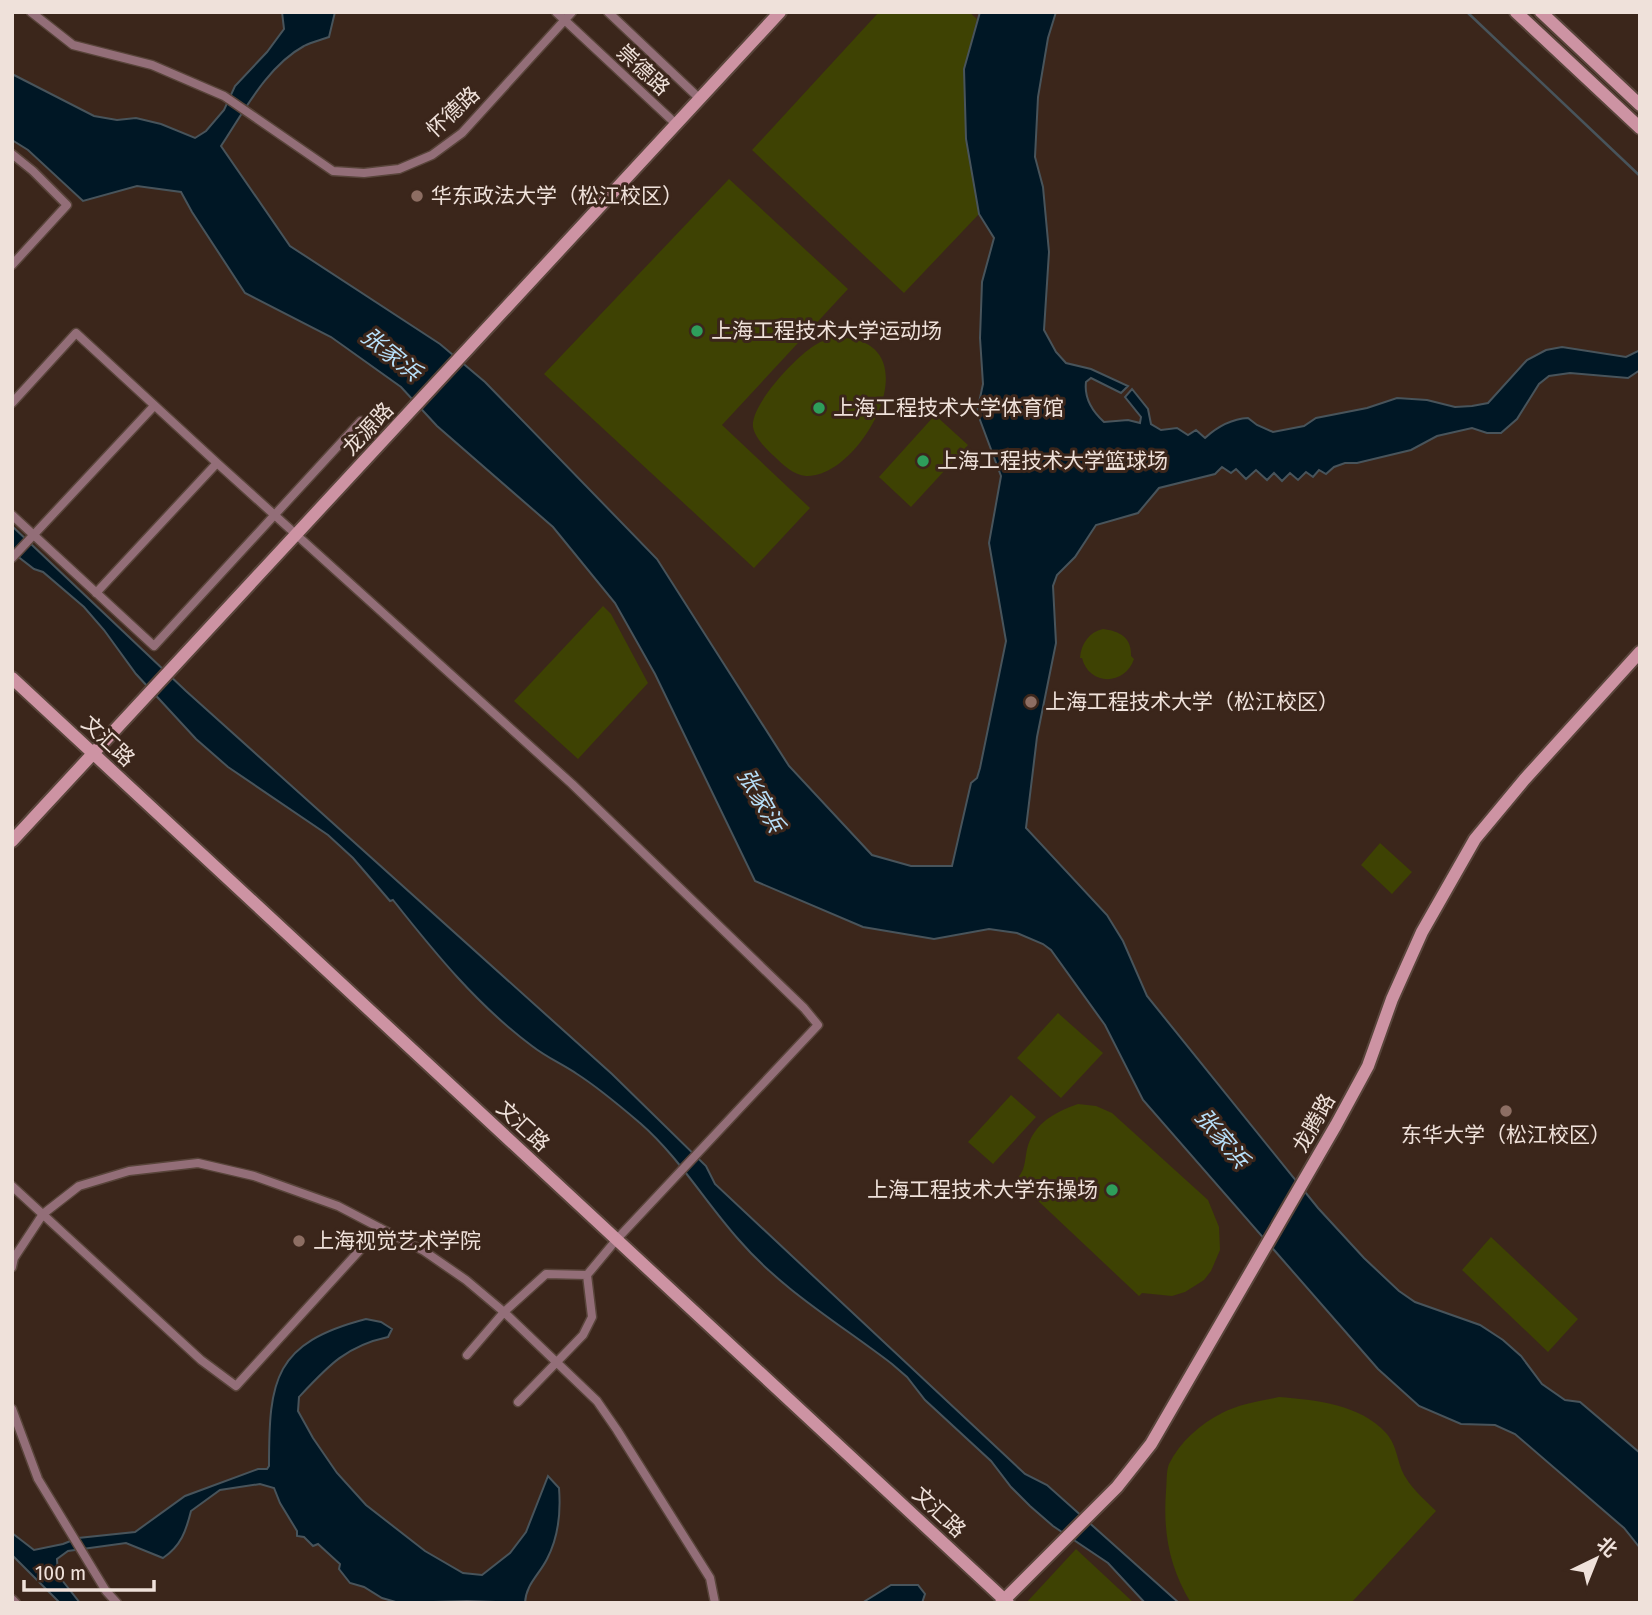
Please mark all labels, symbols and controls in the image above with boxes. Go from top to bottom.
street label: 崇德路 [611,39,675,101]
street label: 怀德路 [421,81,485,143]
place label: 华东政法大学（松江校区） [431,183,683,209]
marker: 华东政法大学（松江校区） [409,188,425,204]
place label: 上海工程技术大学运动场 [711,318,942,344]
water label: 张家浜 [355,321,428,388]
marker: 上海工程技术大学运动场 [689,323,705,339]
place label: 上海工程技术大学体育馆 [833,395,1064,421]
street label: 龙源路 [337,397,399,461]
marker: 上海工程技术大学体育馆 [811,400,827,416]
place label: 上海工程技术大学篮球场 [937,448,1168,474]
marker: 上海工程技术大学篮球场 [915,453,931,469]
place label: 上海工程技术大学（松江校区） [1045,689,1339,715]
marker: 上海工程技术大学（松江校区） [1023,694,1039,710]
street label: 文汇路 [76,710,140,772]
water label: 张家浜 [732,763,791,839]
street label: 龙腾路 [1287,1089,1341,1157]
street label: 文汇路 [491,1095,555,1157]
water label: 张家浜 [1189,1103,1256,1175]
marker: 东华大学（松江校区） [1498,1103,1514,1119]
place label: 东华大学（松江校区） [1401,1122,1611,1148]
place label: 上海工程技术大学东操场 [867,1177,1098,1203]
marker: 上海工程技术大学东操场 [1104,1182,1120,1198]
place label: 上海视觉艺术学院 [313,1228,481,1254]
marker: 上海视觉艺术学院 [291,1233,307,1249]
street label: 文汇路 [907,1481,971,1543]
north arrow [1561,1524,1631,1594]
text: 北 [1592,1532,1622,1562]
scale bar [24,1548,154,1592]
text: 100 m [35,1560,86,1586]

